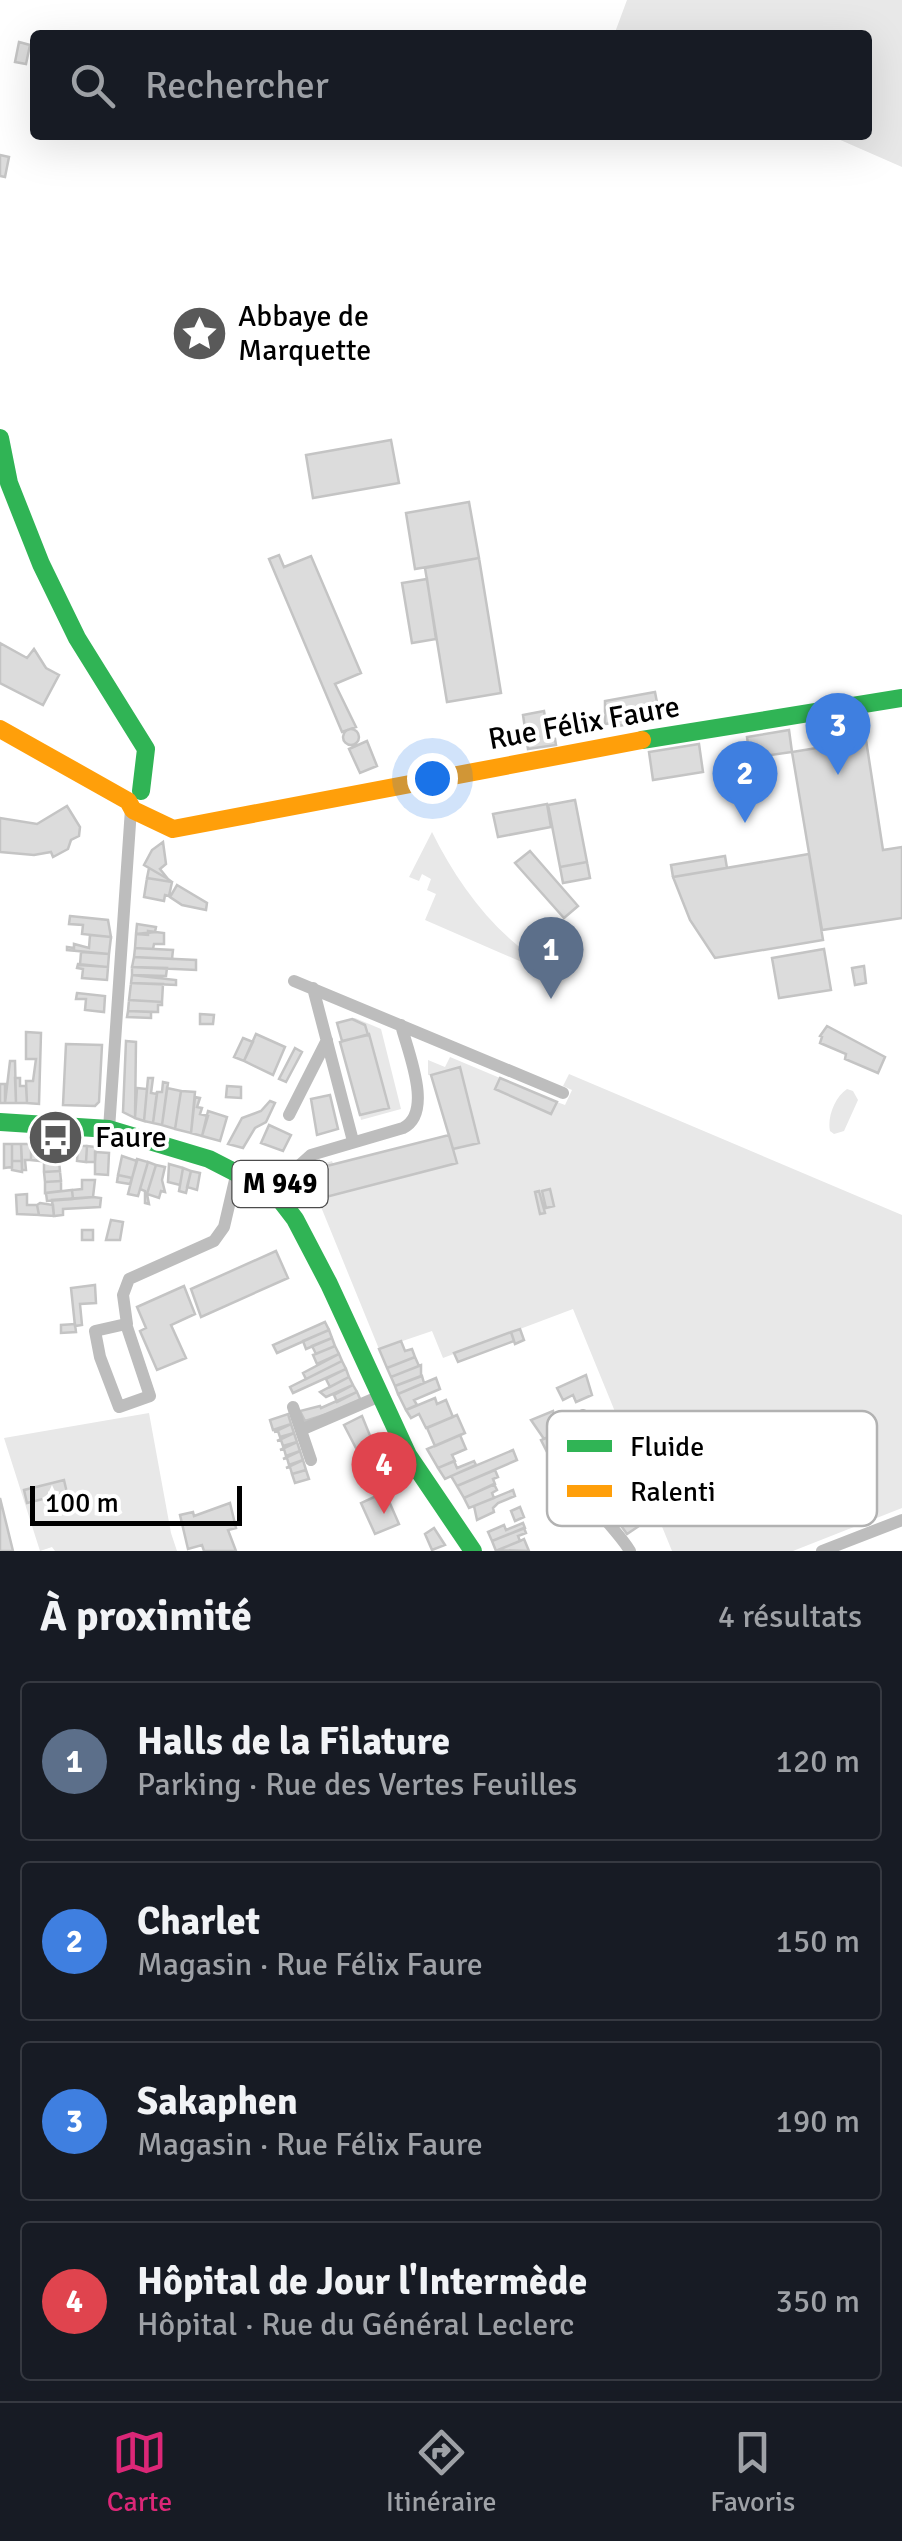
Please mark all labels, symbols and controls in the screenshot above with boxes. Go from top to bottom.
search box [30,30,872,140]
icon: search [65,58,120,113]
text: Rechercher [145,62,329,109]
place label: Abbaye de Marquette [238,298,371,369]
place icon: Abbaye de Marquette [169,303,229,363]
street label: Rue Félix Faure [485,688,683,758]
pin: 3 [806,692,870,775]
pin: 2 [712,740,778,823]
your location [407,753,458,804]
pin: 1 [518,916,584,999]
bus stop icon: Faure [26,1107,86,1167]
place label: Faure [95,1119,167,1156]
road number: M 949 [232,1161,328,1207]
legend [547,1411,877,1526]
text: Fluide [630,1430,704,1464]
pin: 4 [352,1432,416,1514]
text: Ralenti [630,1475,716,1509]
scale bar [30,1481,242,1526]
text: 100 m [45,1486,119,1520]
text: À proximité [40,1591,252,1642]
text: 4 résultats [718,1597,862,1636]
text: Halls de la Filature [137,1718,450,1765]
text: 1 [66,1742,83,1781]
text: 120 m [776,1742,860,1781]
text: Parking · Rue des Vertes Feuilles [137,1765,577,1804]
text: Charlet [137,1898,260,1945]
text: 2 [66,1922,83,1961]
text: 150 m [776,1922,860,1961]
text: Magasin · Rue Félix Faure [137,1945,483,1984]
text: Sakaphen [137,2078,298,2125]
text: 3 [66,2102,83,2141]
text: 190 m [776,2102,860,2141]
text: Magasin · Rue Félix Faure [137,2125,483,2164]
text: Hôpital de Jour l'Intermède [137,2258,587,2305]
text: 4 [66,2282,83,2321]
text: 350 m [776,2282,860,2321]
text: Hôpital · Rue du Général Leclerc [137,2305,574,2344]
tab: Carte [107,2425,172,2519]
tab: Itinéraire [386,2425,497,2519]
tab: Favoris [710,2425,795,2519]

